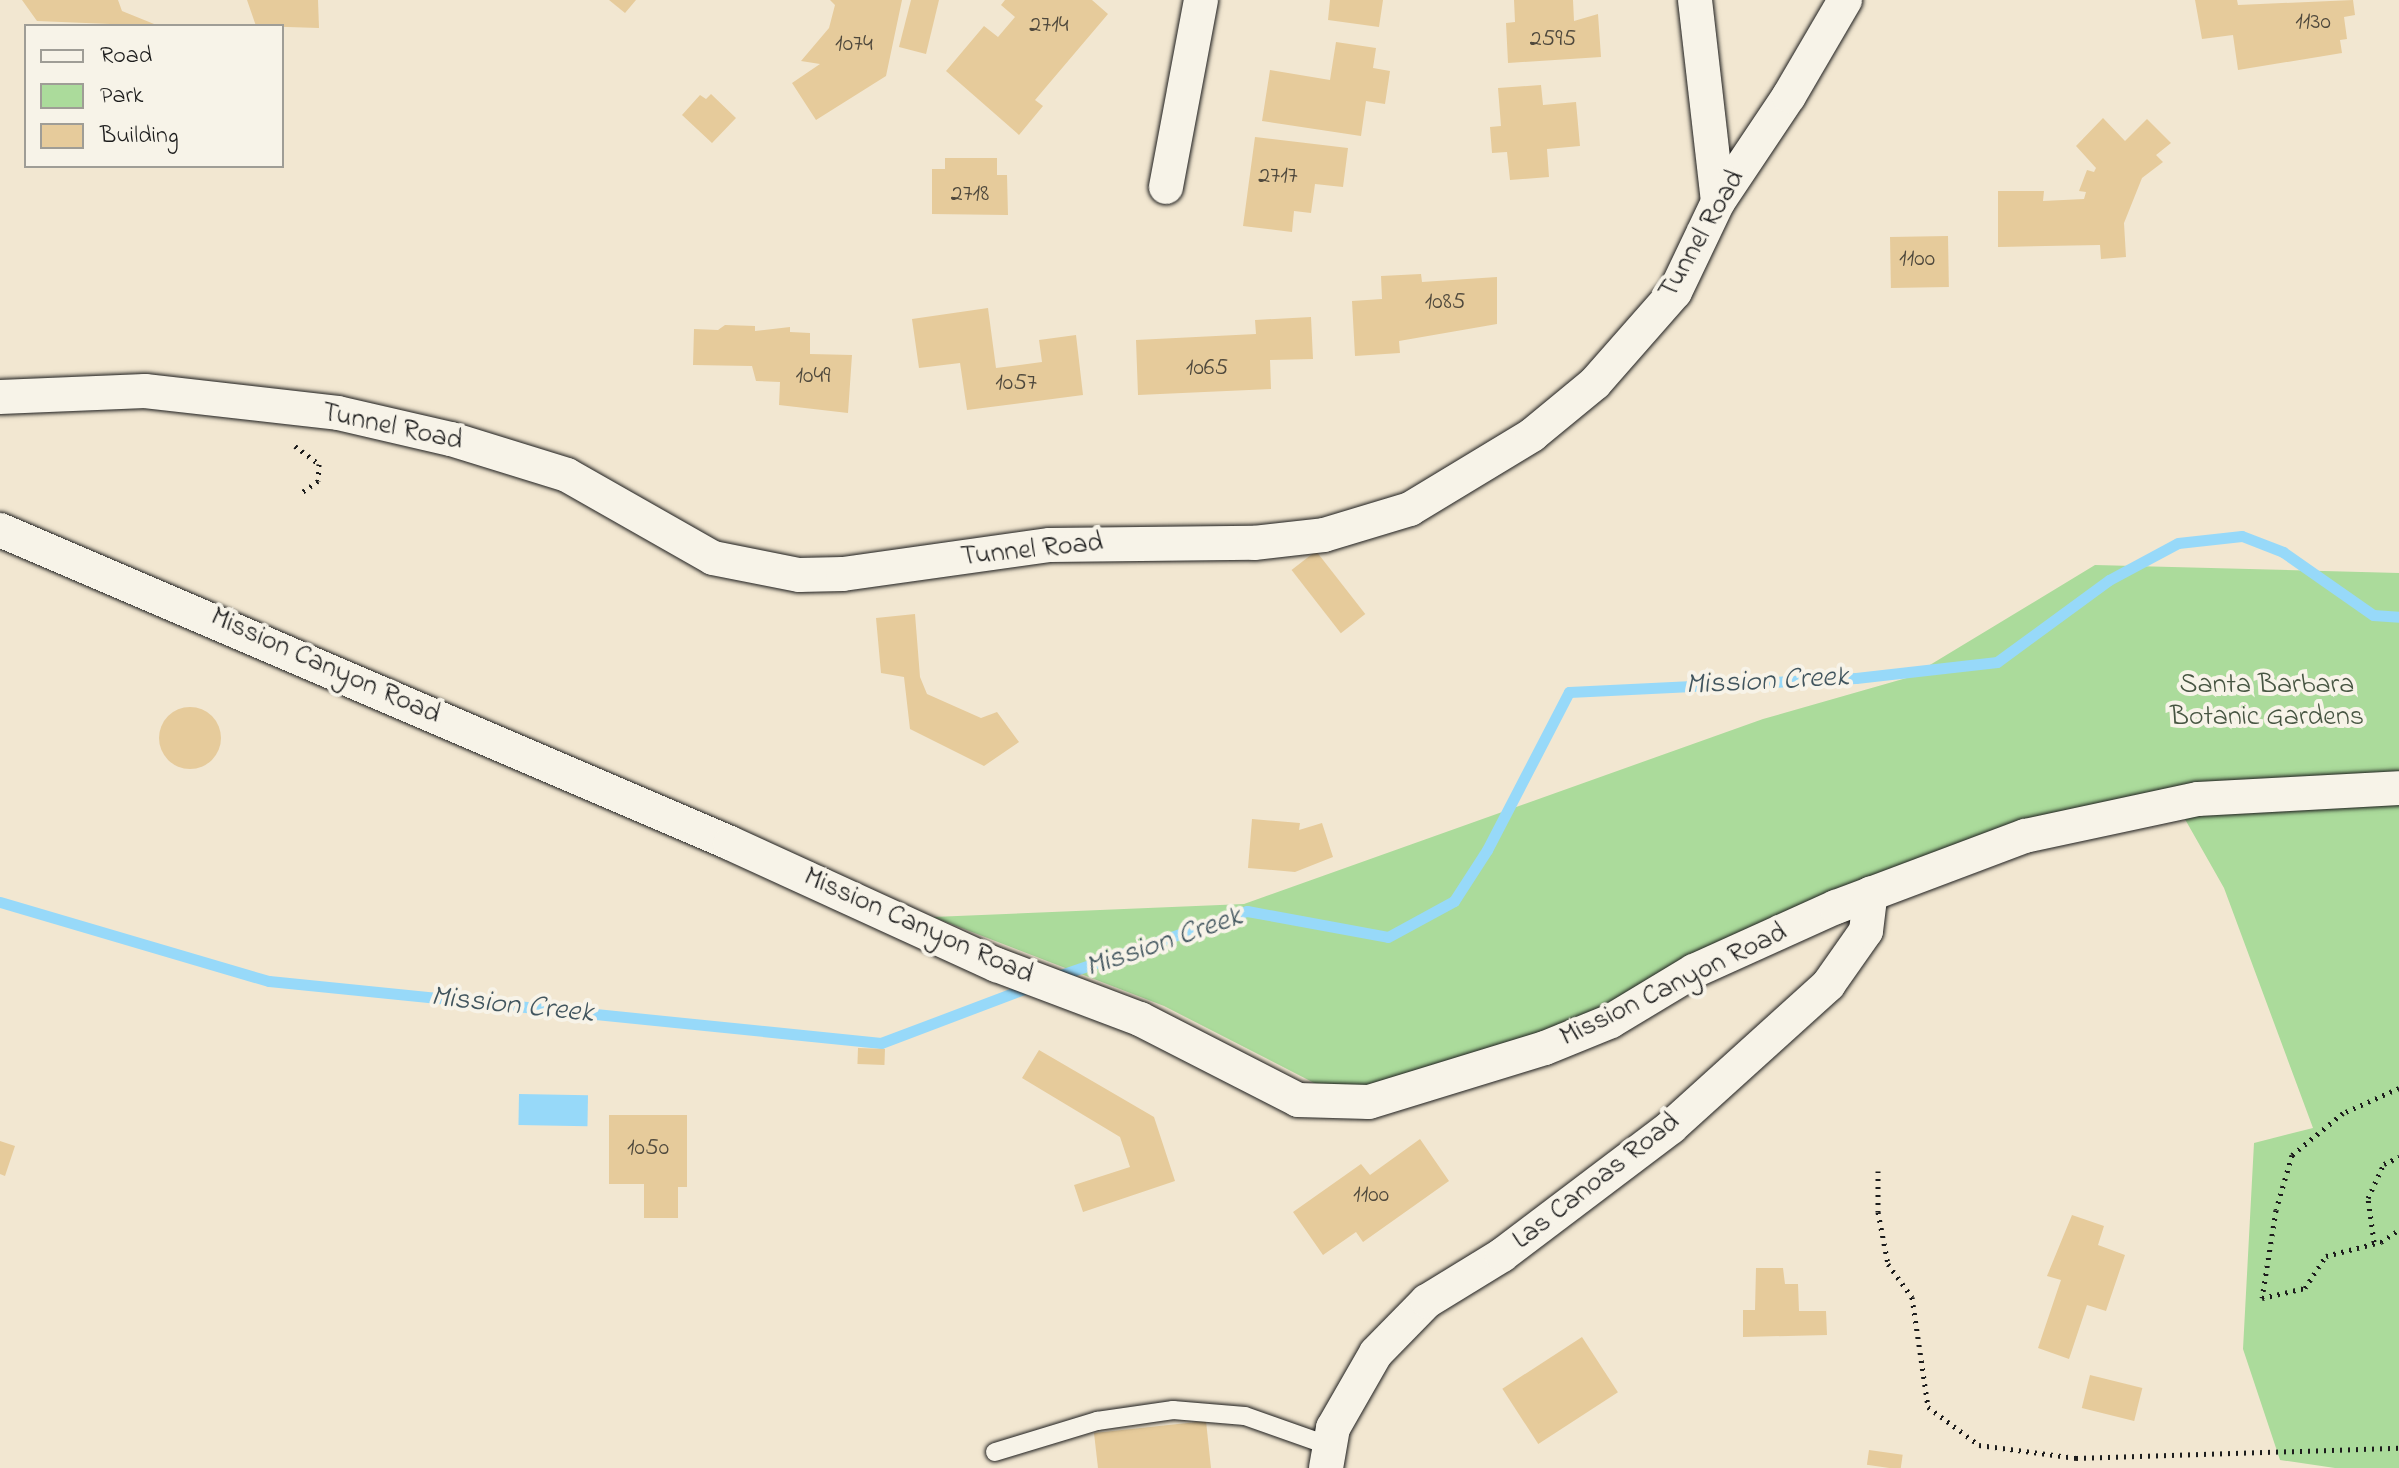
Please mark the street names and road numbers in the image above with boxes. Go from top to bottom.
street label: Tunnel Road [1653,165,1753,305]
street label: Tunnel Road [319,397,465,459]
street label: Tunnel Road [959,527,1105,575]
street label: Mission Canyon Road [205,601,445,733]
street label: Mission Canyon Road [798,861,1038,993]
street label: Mission Canyon Road [1555,917,1793,1055]
street label: Las Canoas Road [1507,1106,1687,1258]

